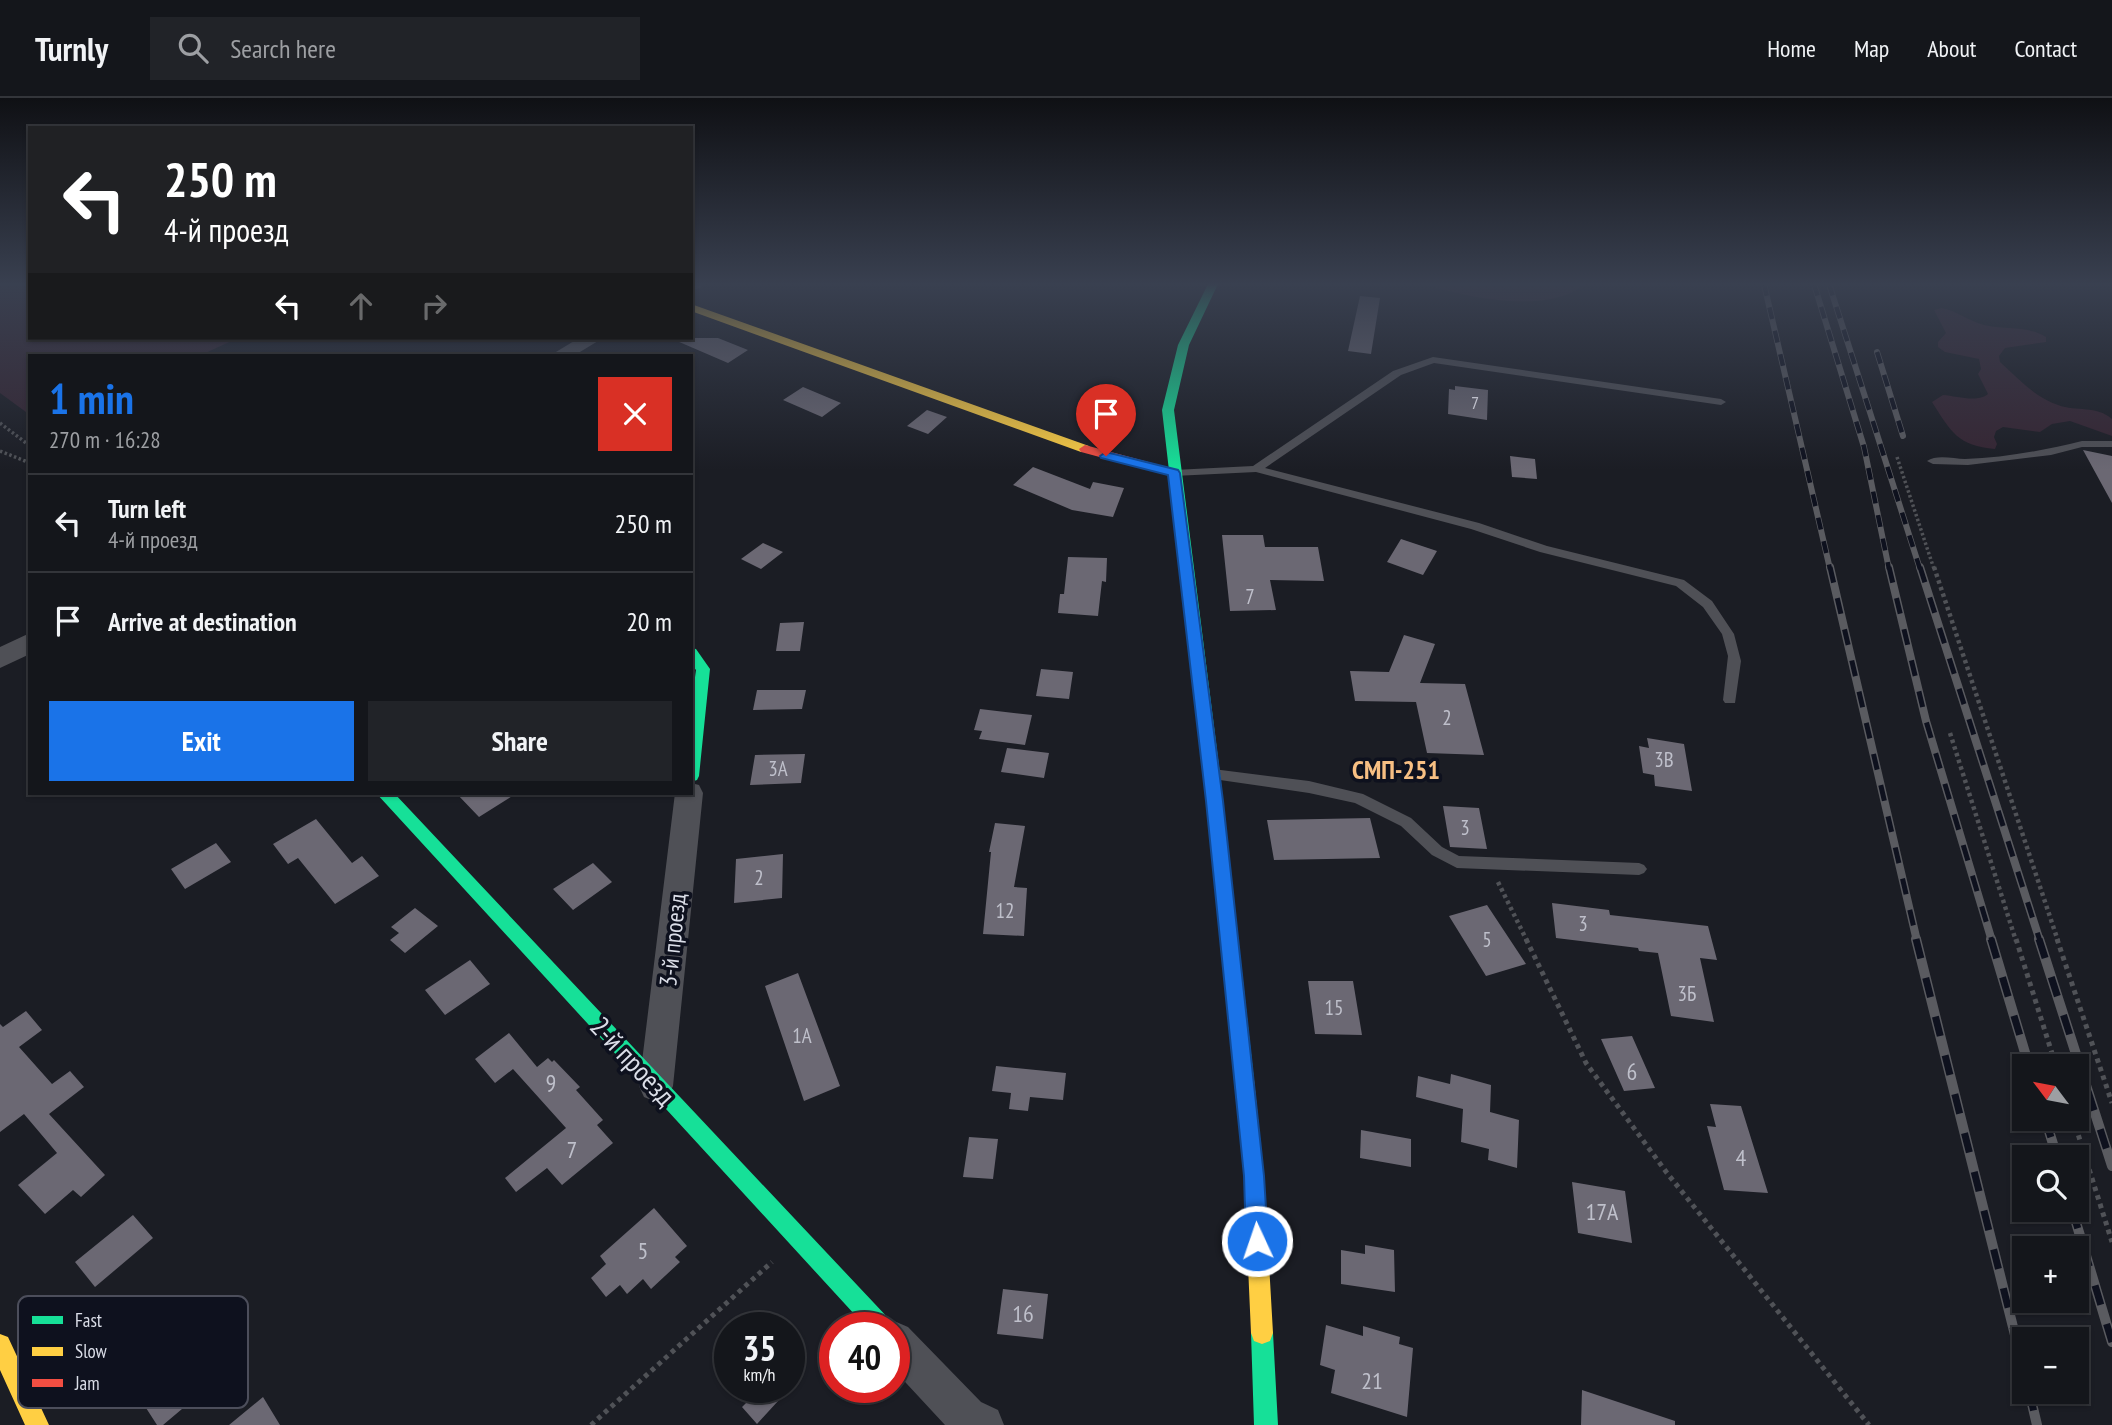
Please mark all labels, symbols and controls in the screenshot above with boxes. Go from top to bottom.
search box [150,17,640,80]
text: Turnly [35,27,108,70]
icon: search [174,29,212,67]
text: Search here [230,32,336,65]
text: Home [1767,33,1816,64]
text: Map [1854,33,1889,64]
text: About [1927,33,1976,64]
text: Contact [2014,33,2077,64]
text: 250 m [164,147,277,211]
icon: left [49,154,140,245]
text: 4-й проезд [164,209,289,251]
icon: left [269,287,307,325]
icon: ahead [342,287,380,325]
icon: right [415,287,453,325]
text: 1 min [49,371,134,426]
button: close [598,377,672,451]
pin [1076,384,1136,456]
house number: 7 [1471,391,1479,414]
icon: arrive [1087,395,1125,433]
text: 270 m · 16:28 [49,425,161,454]
text: Turn left [108,492,186,525]
icon: left [49,504,87,542]
text: 250 m [614,507,672,540]
text: 4-й проезд [108,525,198,554]
house number: 7 [1245,583,1255,610]
icon: arrive [49,602,87,640]
text: Arrive at destination [108,605,297,638]
text: 20 m [626,605,672,638]
button: Exit [49,701,354,781]
button: Share [368,701,672,781]
house number: 2 [1442,704,1452,731]
house number: 3В [1654,746,1674,773]
district label: СМП-251 [1352,753,1440,786]
house number: 3А [768,755,788,782]
house number: 3 [1460,814,1470,841]
house number: 2 [754,864,764,891]
street label: 3-й проезд [652,891,693,988]
house number: 12 [996,897,1014,924]
house number: 3 [1578,910,1588,937]
house number: 5 [1482,926,1492,953]
house number: 3Б [1678,980,1696,1007]
house number: 15 [1325,994,1343,1021]
street label: 2-й проезд [583,1008,684,1113]
house number: 1А [792,1022,812,1049]
north arrow [2012,1054,2090,1130]
map controls [2012,1054,2089,1404]
house number: 6 [1627,1056,1637,1087]
house number: 9 [546,1067,556,1098]
house number: 7 [567,1134,577,1165]
house number: 4 [1736,1142,1747,1173]
button: search [2012,1145,2089,1222]
house number: 17А [1586,1196,1619,1227]
position arrow [1220,1204,1294,1278]
house number: 5 [638,1235,648,1266]
button: + [2012,1236,2089,1313]
legend [18,1296,248,1408]
house number: 16 [1012,1298,1034,1329]
text: Fast [75,1308,103,1332]
speed limit sign: 40 [819,1312,910,1403]
text: 35 [743,1325,776,1371]
button: − [2012,1327,2089,1404]
text: Slow [75,1339,108,1363]
text: km/h [744,1363,775,1386]
house number: 21 [1361,1365,1383,1396]
text: Jam [74,1371,100,1395]

